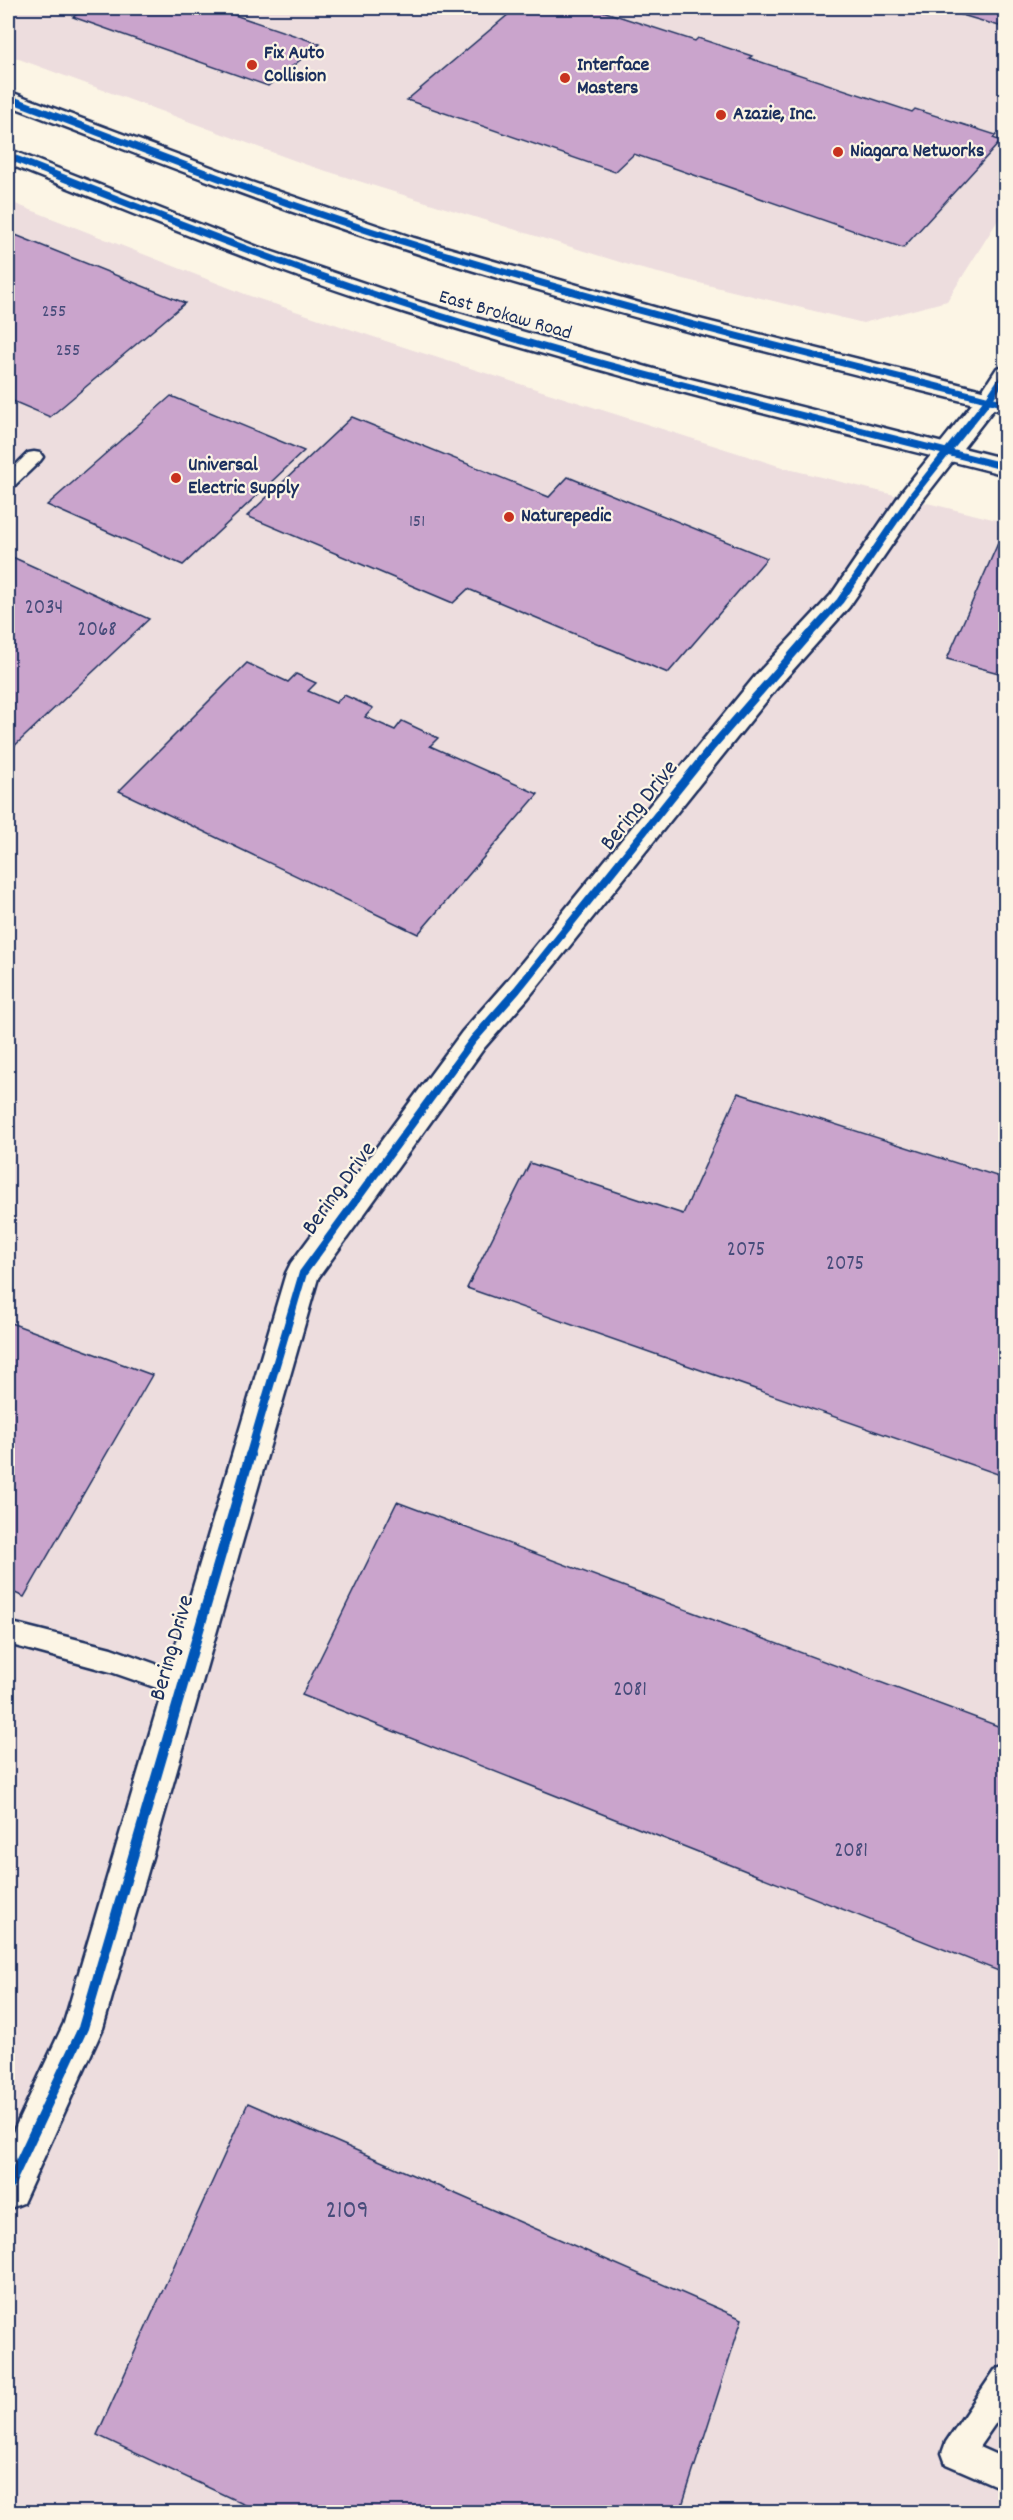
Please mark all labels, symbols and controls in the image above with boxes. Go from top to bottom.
place label: Fix Auto Collision [264,40,326,91]
place label: Interface Masters [577,52,649,103]
marker: Fix Auto Collision [245,58,259,72]
marker: Interface Masters [558,71,572,85]
place label: Azazie, Inc. [733,101,816,129]
marker: Azazie, Inc. [714,108,728,122]
place label: Niagara Networks [850,138,984,166]
marker: Niagara Networks [831,145,845,159]
street label: East Brokaw Road [435,284,575,348]
house number: 255 [42,300,66,325]
house number: 255 [56,339,80,364]
place label: Universal Electric Supply [188,452,299,503]
marker: Universal Electric Supply [169,471,183,485]
place label: Naturepedic [521,503,612,531]
house number: 151 [409,510,425,535]
marker: Naturepedic [502,510,516,524]
house number: 2034 [25,594,63,624]
house number: 2068 [77,616,117,646]
street label: Bering Drive [593,753,687,859]
street label: Bering Drive [294,1135,386,1243]
house number: 2075 [727,1236,765,1266]
house number: 2075 [826,1250,864,1280]
street label: Bering Drive [142,1591,204,1705]
house number: 2081 [613,1676,647,1706]
house number: 2081 [834,1837,868,1867]
house number: 2109 [325,2193,369,2230]

